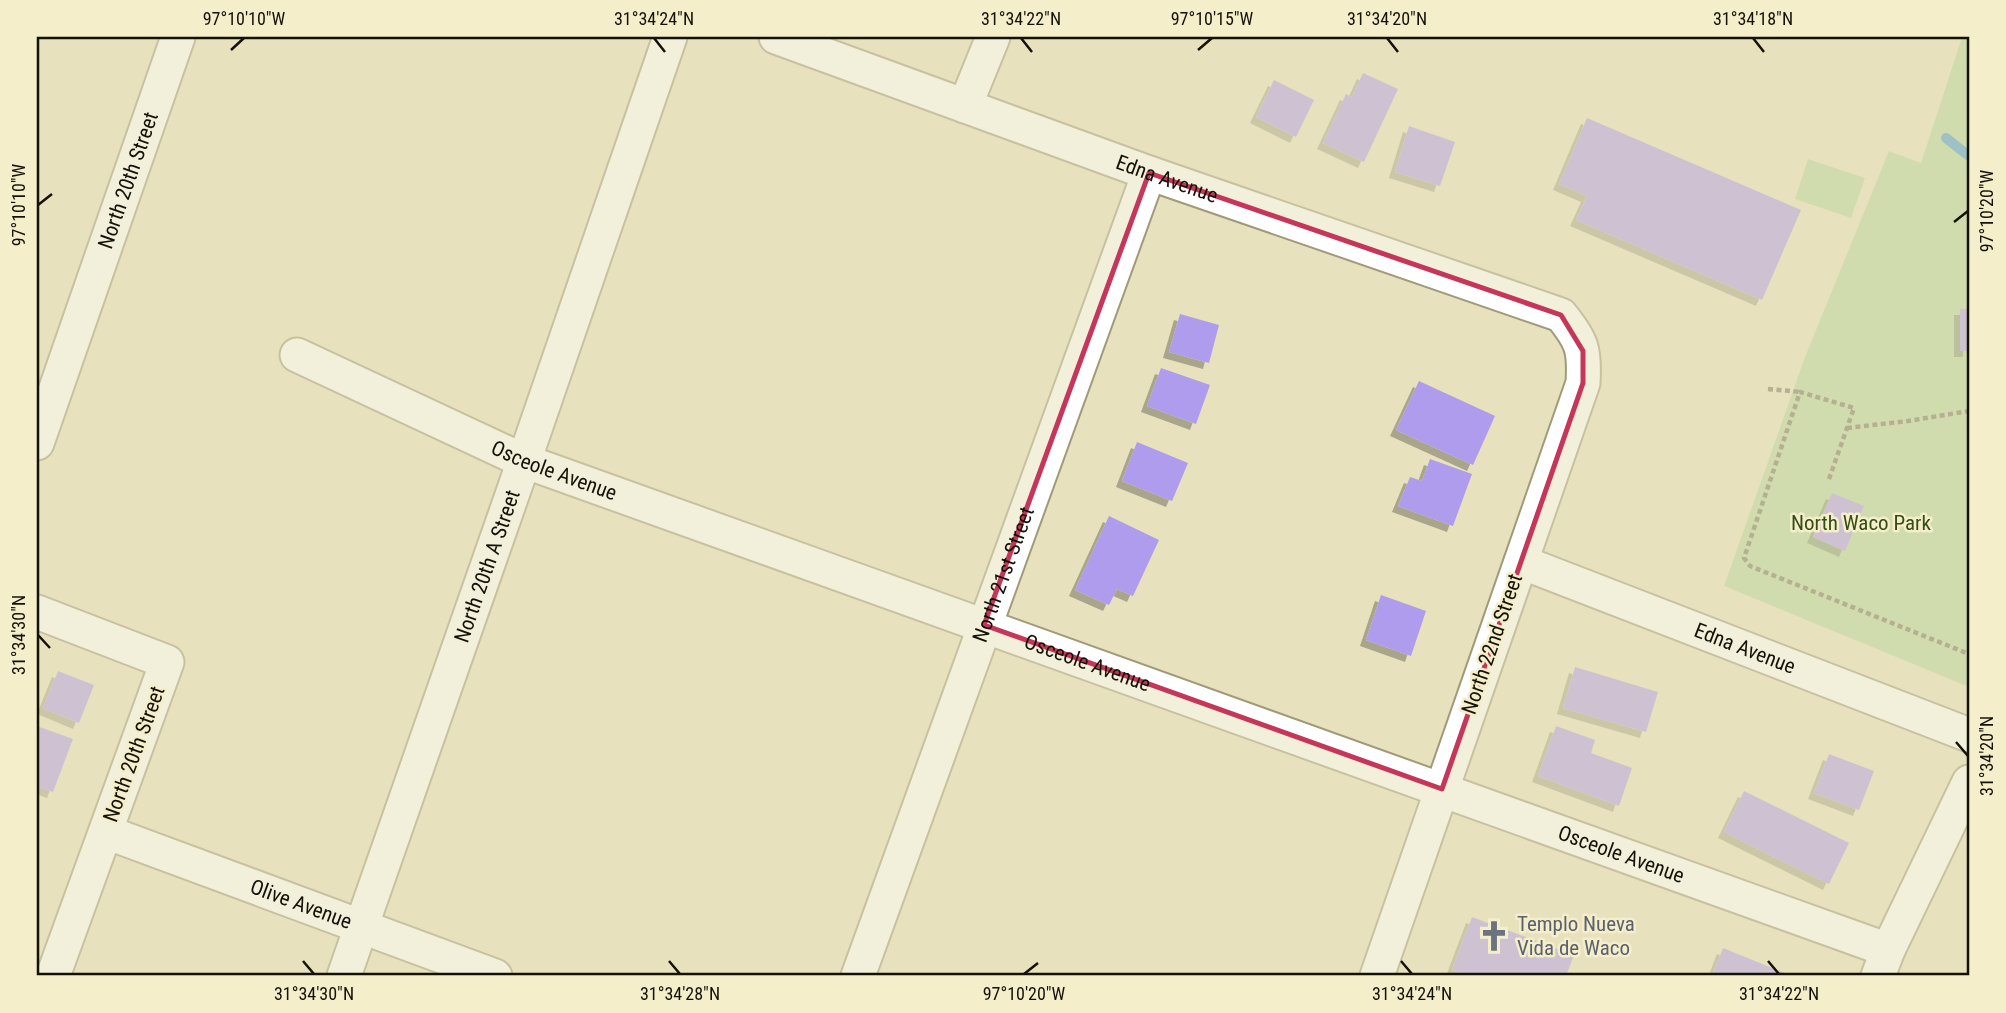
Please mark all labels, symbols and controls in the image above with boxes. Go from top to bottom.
text: 97°10'10"W [203,8,286,29]
text: 31°34'24"N [614,8,694,29]
text: 31°34'22"N [981,8,1061,29]
text: 97°10'15"W [1171,8,1254,29]
text: 31°34'20"N [1347,8,1427,29]
text: 31°34'18"N [1713,8,1793,29]
street label: North 20th Street [93,109,163,252]
street label: Edna Avenue [1113,150,1221,208]
text: 97°10'10"W [8,163,29,246]
text: 97°10'20"W [1976,169,1997,252]
street label: Osceole Avenue [488,435,620,505]
street label: North 20th A Street [449,487,525,646]
street label: North 21st Street [968,504,1039,646]
park label: North Waco Park [1791,511,1931,535]
street label: North 22nd Street [1457,571,1527,717]
text: 31°34'30"N [8,595,29,675]
street label: Edna Avenue [1691,618,1799,679]
street label: Osceole Avenue [1021,629,1154,697]
street label: North 20th Street [98,683,170,825]
text: 31°34'20"N [1976,716,1997,796]
street label: Osceole Avenue [1555,821,1688,888]
street label: Olive Avenue [247,875,355,934]
place label: Templo Nueva Vida de Waco [1517,912,1635,960]
church icon: Templo Nueva Vida de Waco [1477,919,1511,953]
text: 31°34'30"N [274,983,354,1004]
text: 31°34'28"N [640,983,720,1004]
text: 97°10'20"W [983,983,1066,1004]
text: 31°34'24"N [1372,983,1452,1004]
text: 31°34'22"N [1739,983,1819,1004]

